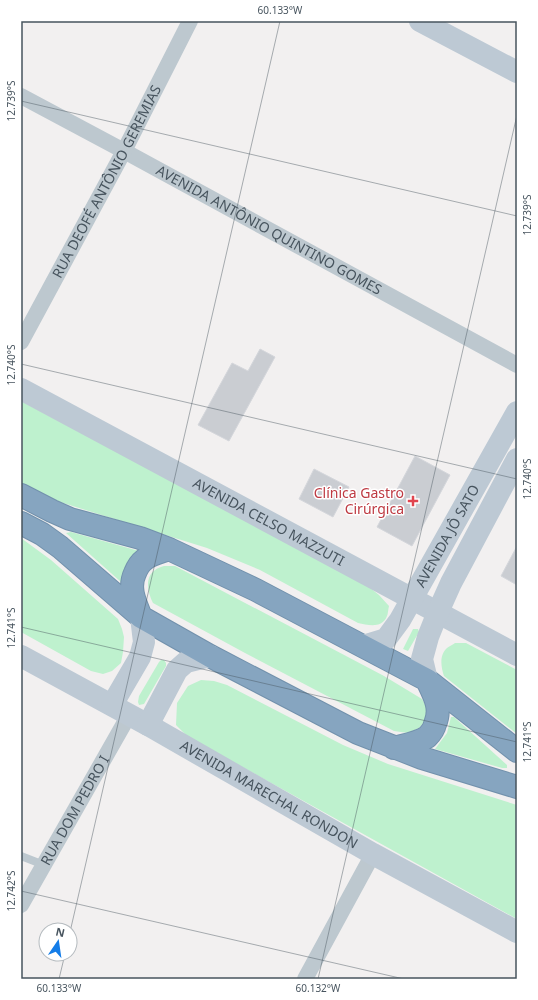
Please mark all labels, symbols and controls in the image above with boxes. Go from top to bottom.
text: 60.133°W [258,3,303,17]
text: 12.739°S [4,80,18,122]
street label: RUA DEOFÉ ANTÔNIO GEREMIAS [47,81,165,281]
street label: AVENIDA ANTÔNIO QUINTINO GOMES [153,160,386,299]
text: 12.739°S [520,194,534,236]
text: 12.740°S [4,344,18,386]
text: 12.740°S [520,458,534,500]
street label: AVENIDA CELSO MAZZUTI [190,473,348,570]
street label: AVENIDA JÔ SATO [410,481,483,591]
place label: Clínica Gastro Cirúrgica [314,483,404,518]
marker: Clínica Gastro Cirúrgica [407,495,419,507]
text: 12.741°S [4,607,18,649]
text: 12.741°S [520,721,534,763]
street label: AVENIDA MARECHAL RONDON [177,735,362,852]
street label: RUA DOM PEDRO I [36,751,113,868]
text: 12.742°S [4,870,18,912]
north arrow [38,922,78,962]
text: N [54,923,66,940]
text: 60.133°W [37,981,82,995]
text: 60.132°W [296,981,341,995]

